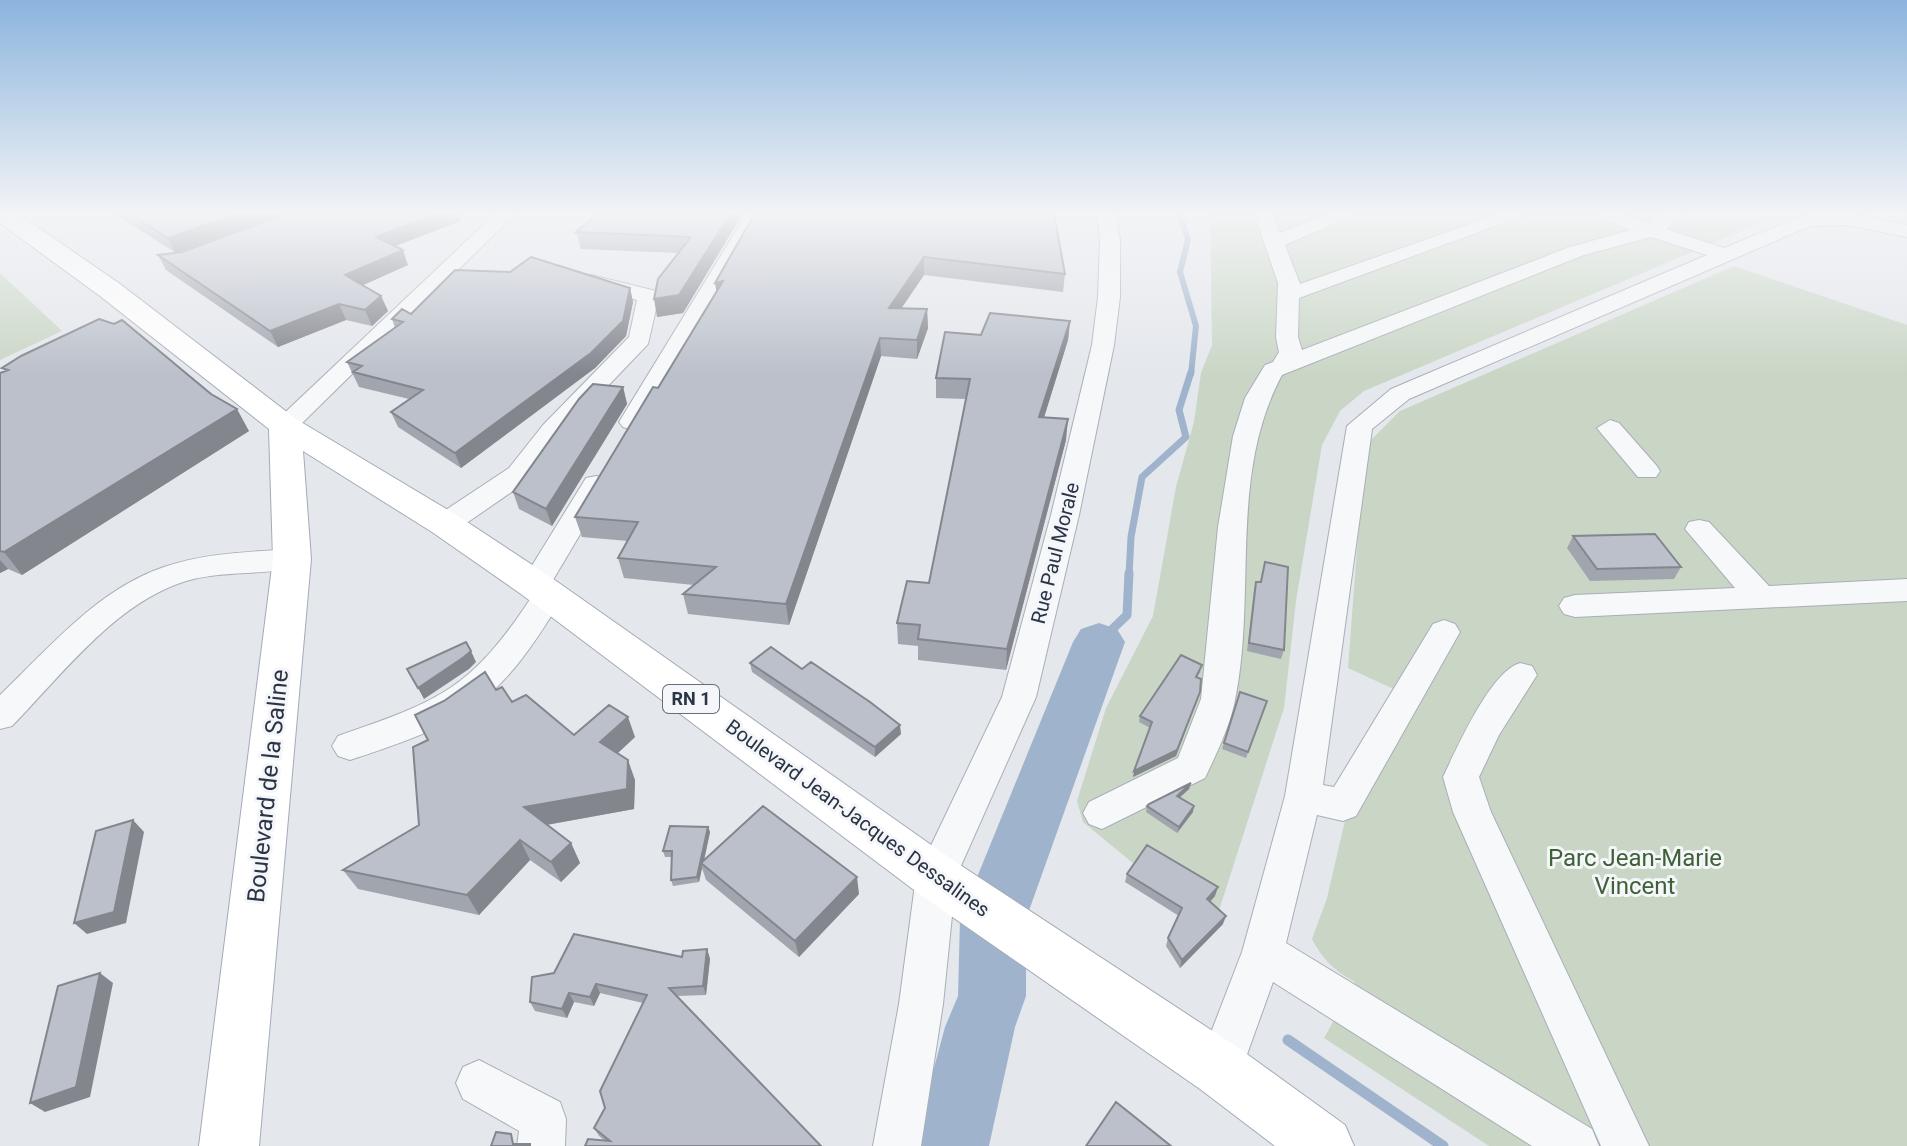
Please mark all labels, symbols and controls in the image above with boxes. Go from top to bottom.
street label: Rue Paul Morale [1026,480,1084,626]
street label: Boulevard de la Saline [242,668,294,904]
road number: RN 1 [663,685,719,713]
street label: Boulevard Jean-Jacques Dessalines [721,714,995,922]
park label: Parc Jean-Marie Vincent [1548,844,1722,900]

